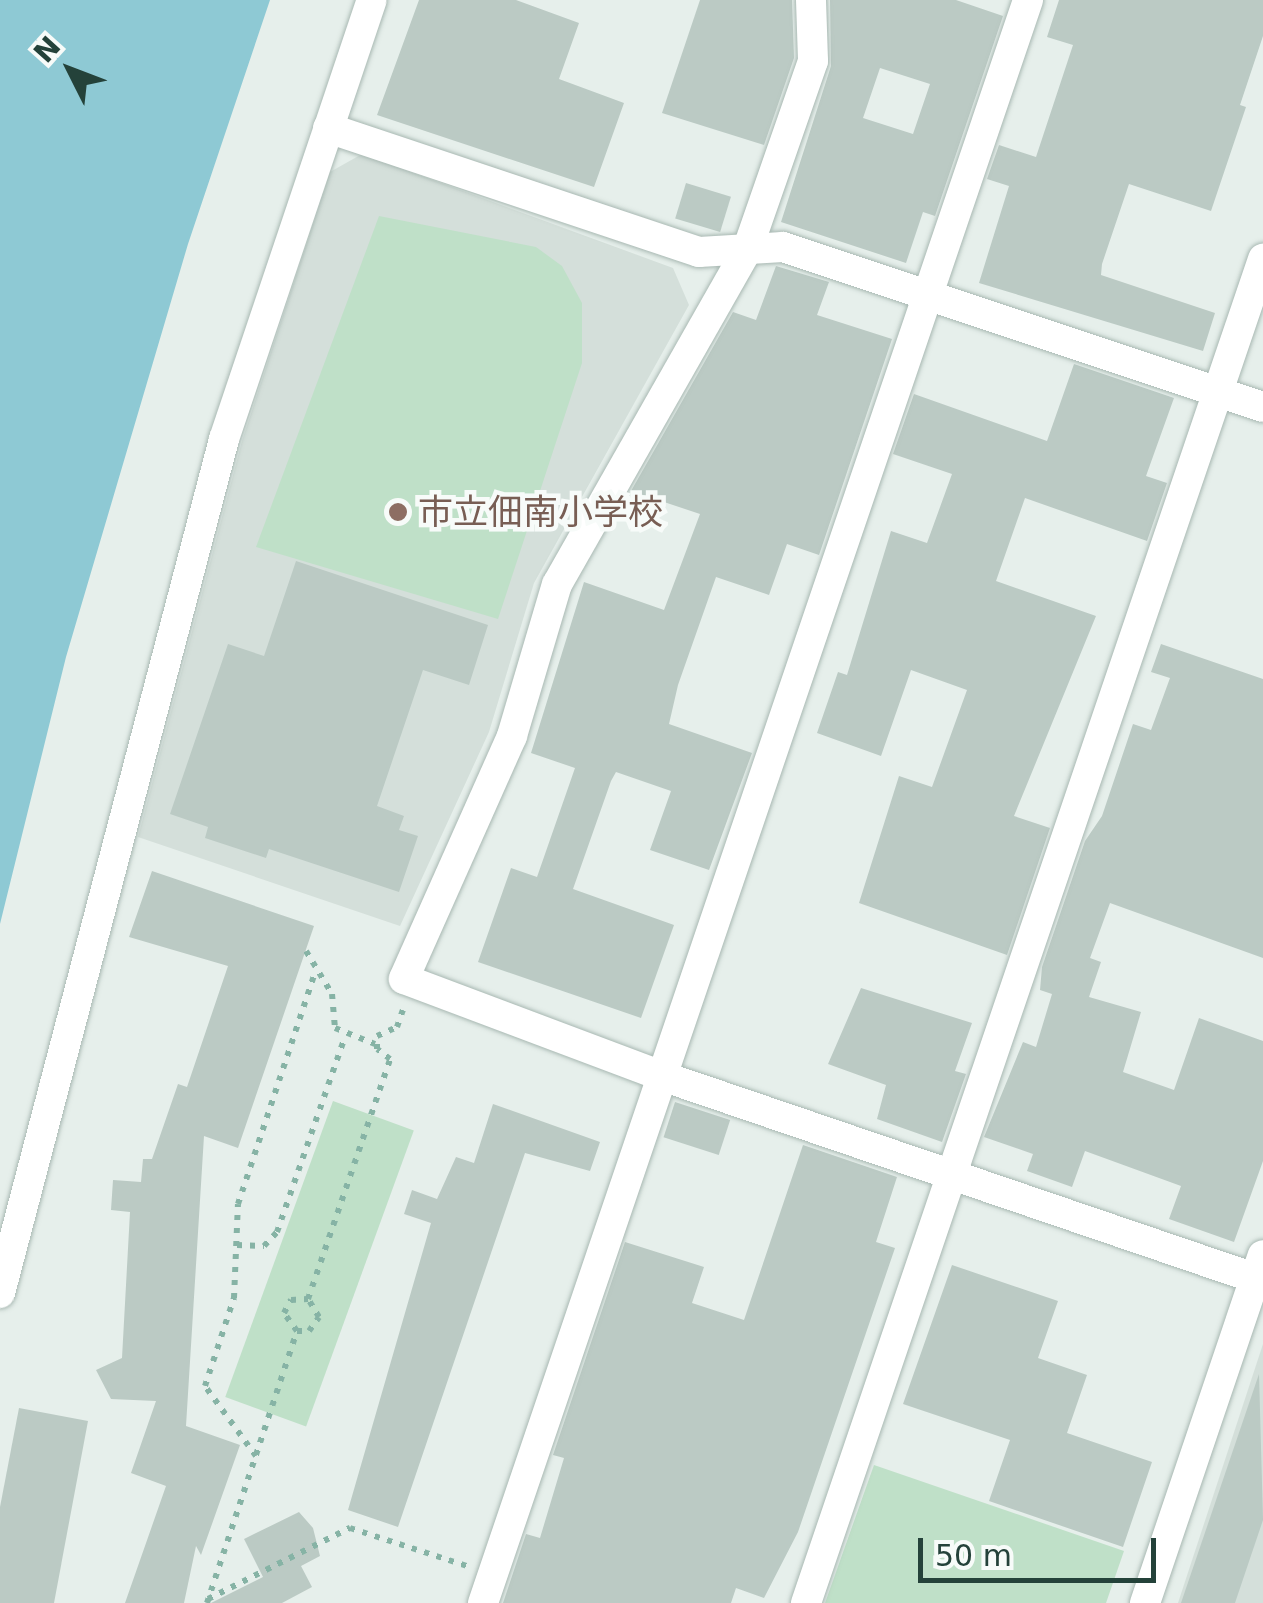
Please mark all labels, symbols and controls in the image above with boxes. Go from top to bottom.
north arrow [20,20,120,120]
text: N [27,30,67,69]
place label: 市立佃南小学校 [418,491,663,533]
marker: 市立佃南小学校 [387,501,409,523]
scale bar [923,1518,1160,1580]
text: 50 m [935,1538,1012,1573]

